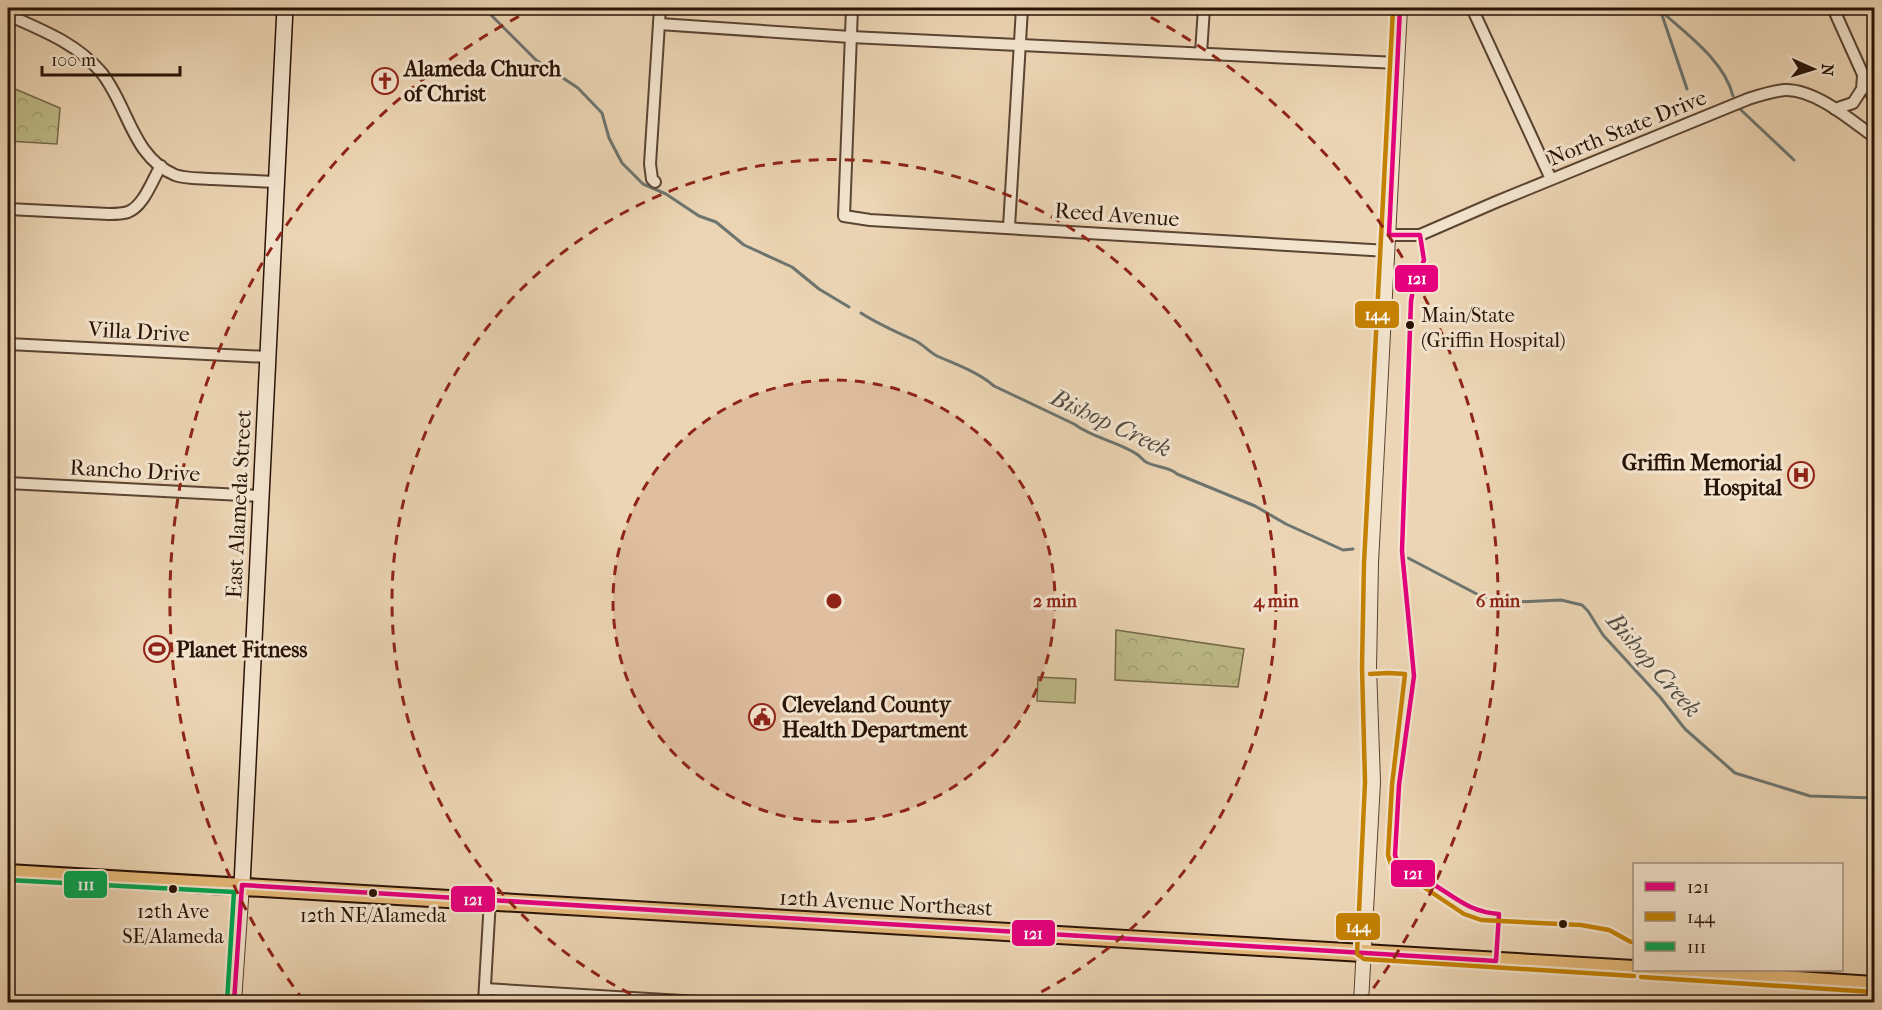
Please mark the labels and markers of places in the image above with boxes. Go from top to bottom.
place label: Alameda Church of Christ [402,56,562,107]
church icon: Alameda Church of Christ [370,66,400,96]
place label: Main/State (Griffin Hospital) [1421,304,1566,352]
marker: Main/State (Griffin Hospital) [1404,319,1416,331]
place label: Griffin Memorial Hospital [1622,450,1783,501]
hospital icon: Griffin Memorial Hospital [1786,460,1816,490]
centre of rings [824,591,844,611]
sports icon: Planet Fitness [142,634,172,664]
place label: Planet Fitness [176,637,307,663]
place label: Cleveland County Health Department [782,692,969,743]
public building icon: Cleveland County Health Department [747,702,777,732]
marker: 12th Ave SE/Alameda [167,883,179,895]
marker: 12th NE/Alameda [367,887,379,899]
place label: 12th Ave SE/Alameda [122,900,225,948]
place label: 12th NE/Alameda [300,904,447,927]
unlabelled marker [1557,918,1569,930]

